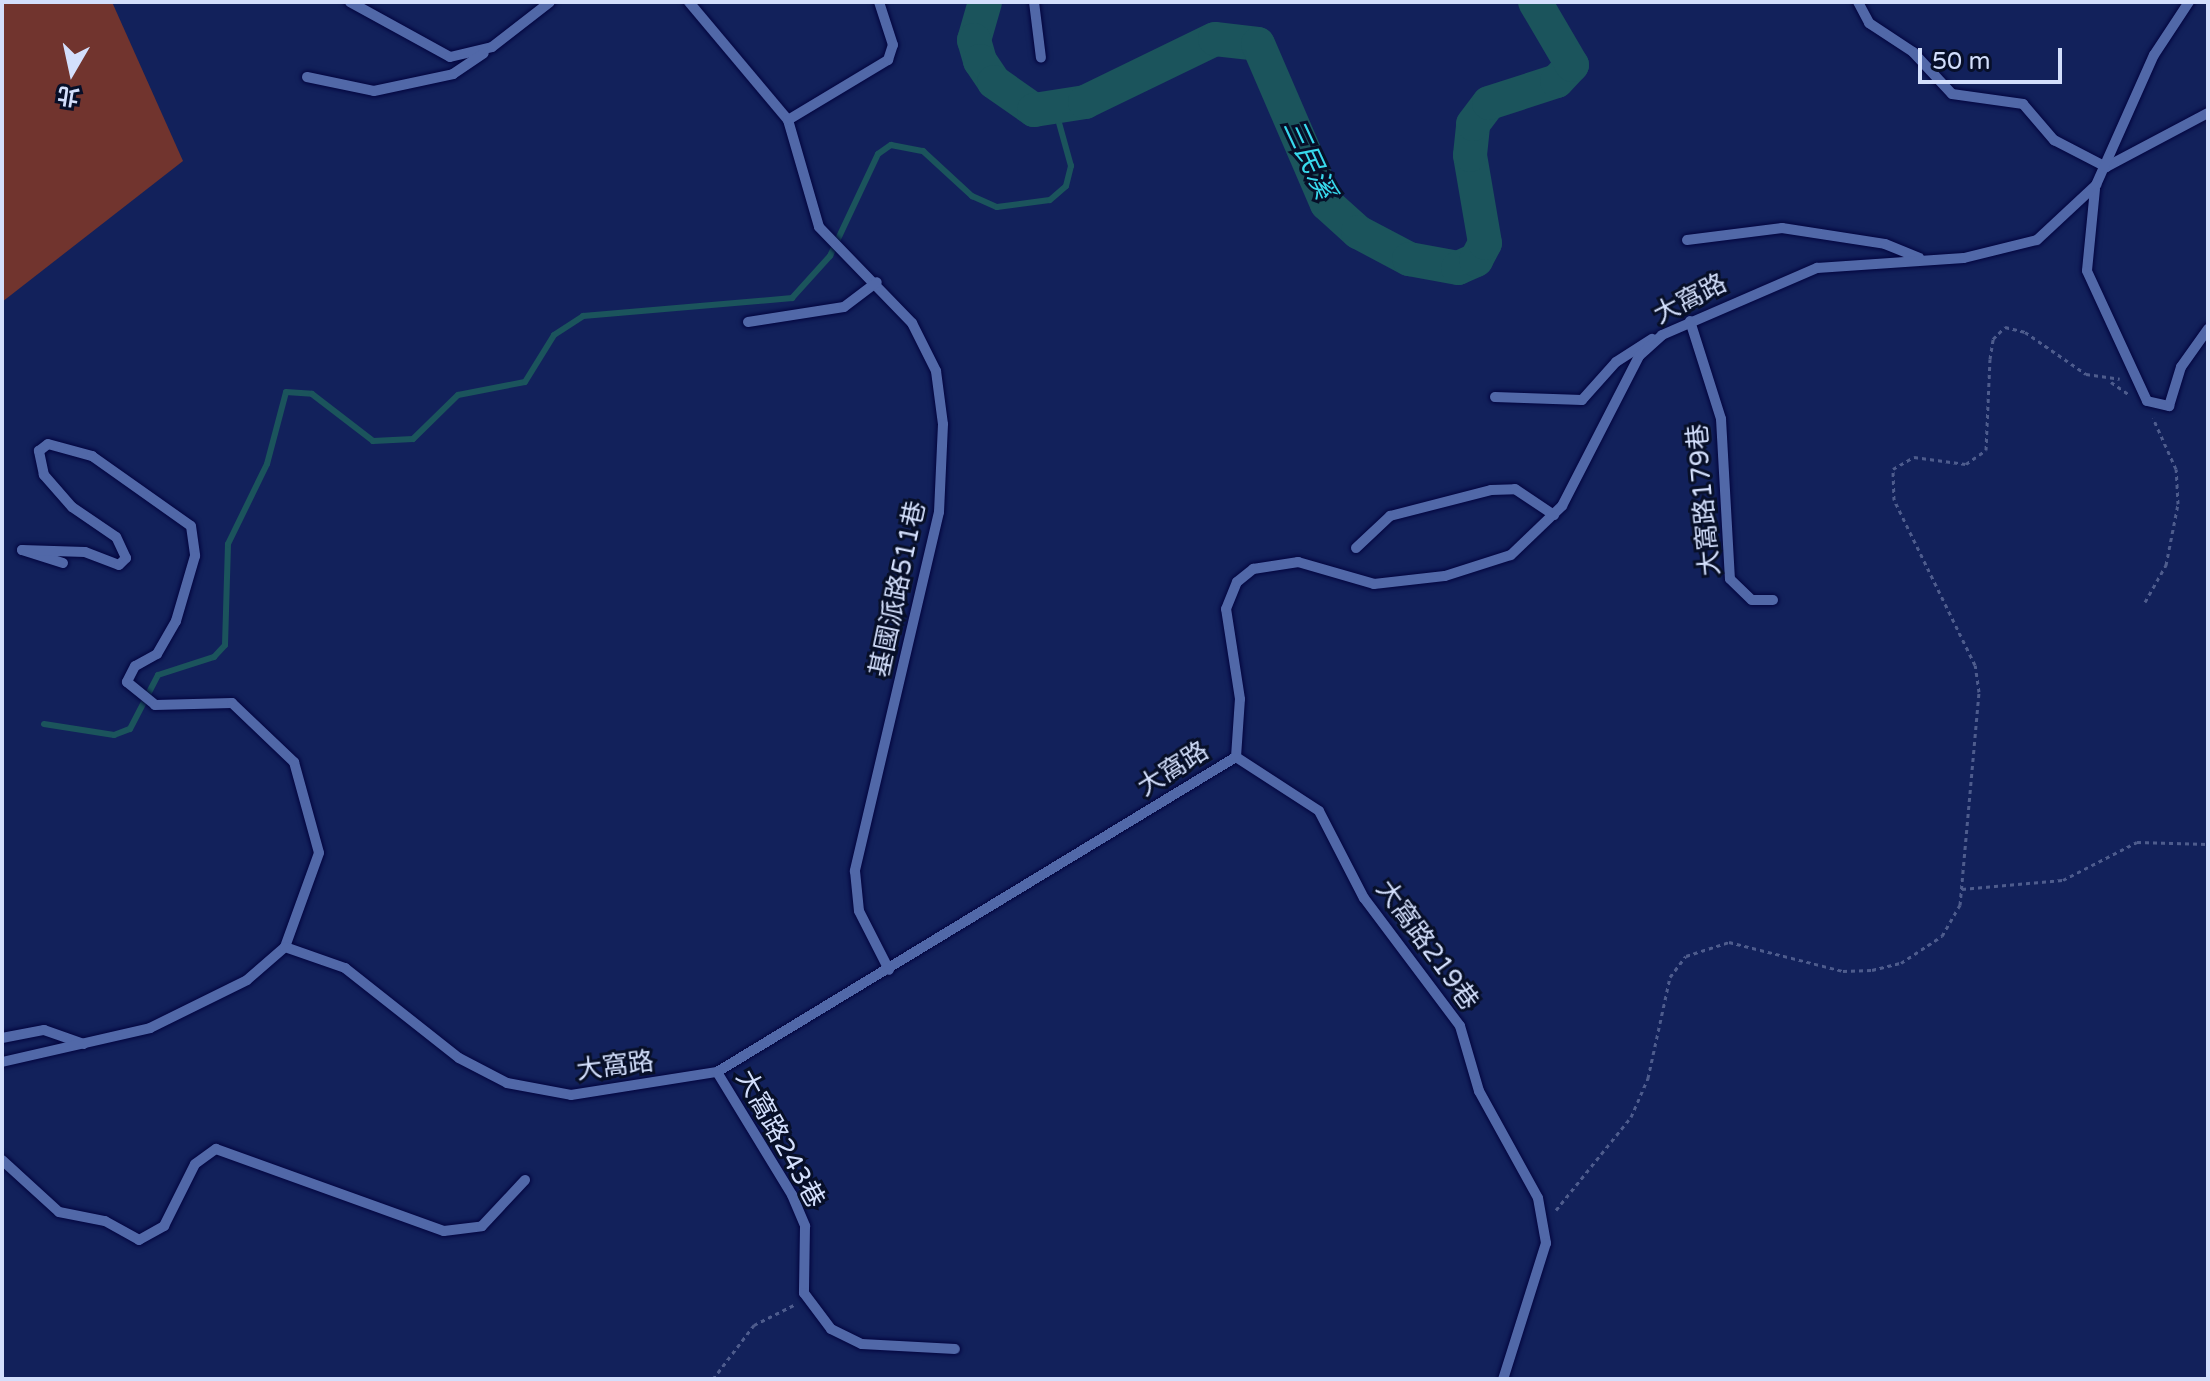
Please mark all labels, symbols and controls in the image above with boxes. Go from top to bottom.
north arrow [32,32,112,112]
scale bar [1922,32,2066,82]
text: 50 m [1932,47,1990,76]
text: 北 [55,81,81,110]
water label: 三民溪 [1276,114,1342,204]
street label: 大窩路 [1648,267,1732,331]
street label: 大窩路179巷 [1682,422,1726,578]
street label: 基國派路511巷 [864,498,932,680]
street label: 大窩路 [1132,735,1214,803]
street label: 大窩路219巷 [1369,874,1485,1016]
street label: 大窩路 [574,1046,656,1086]
street label: 大窩路243巷 [729,1065,831,1213]

